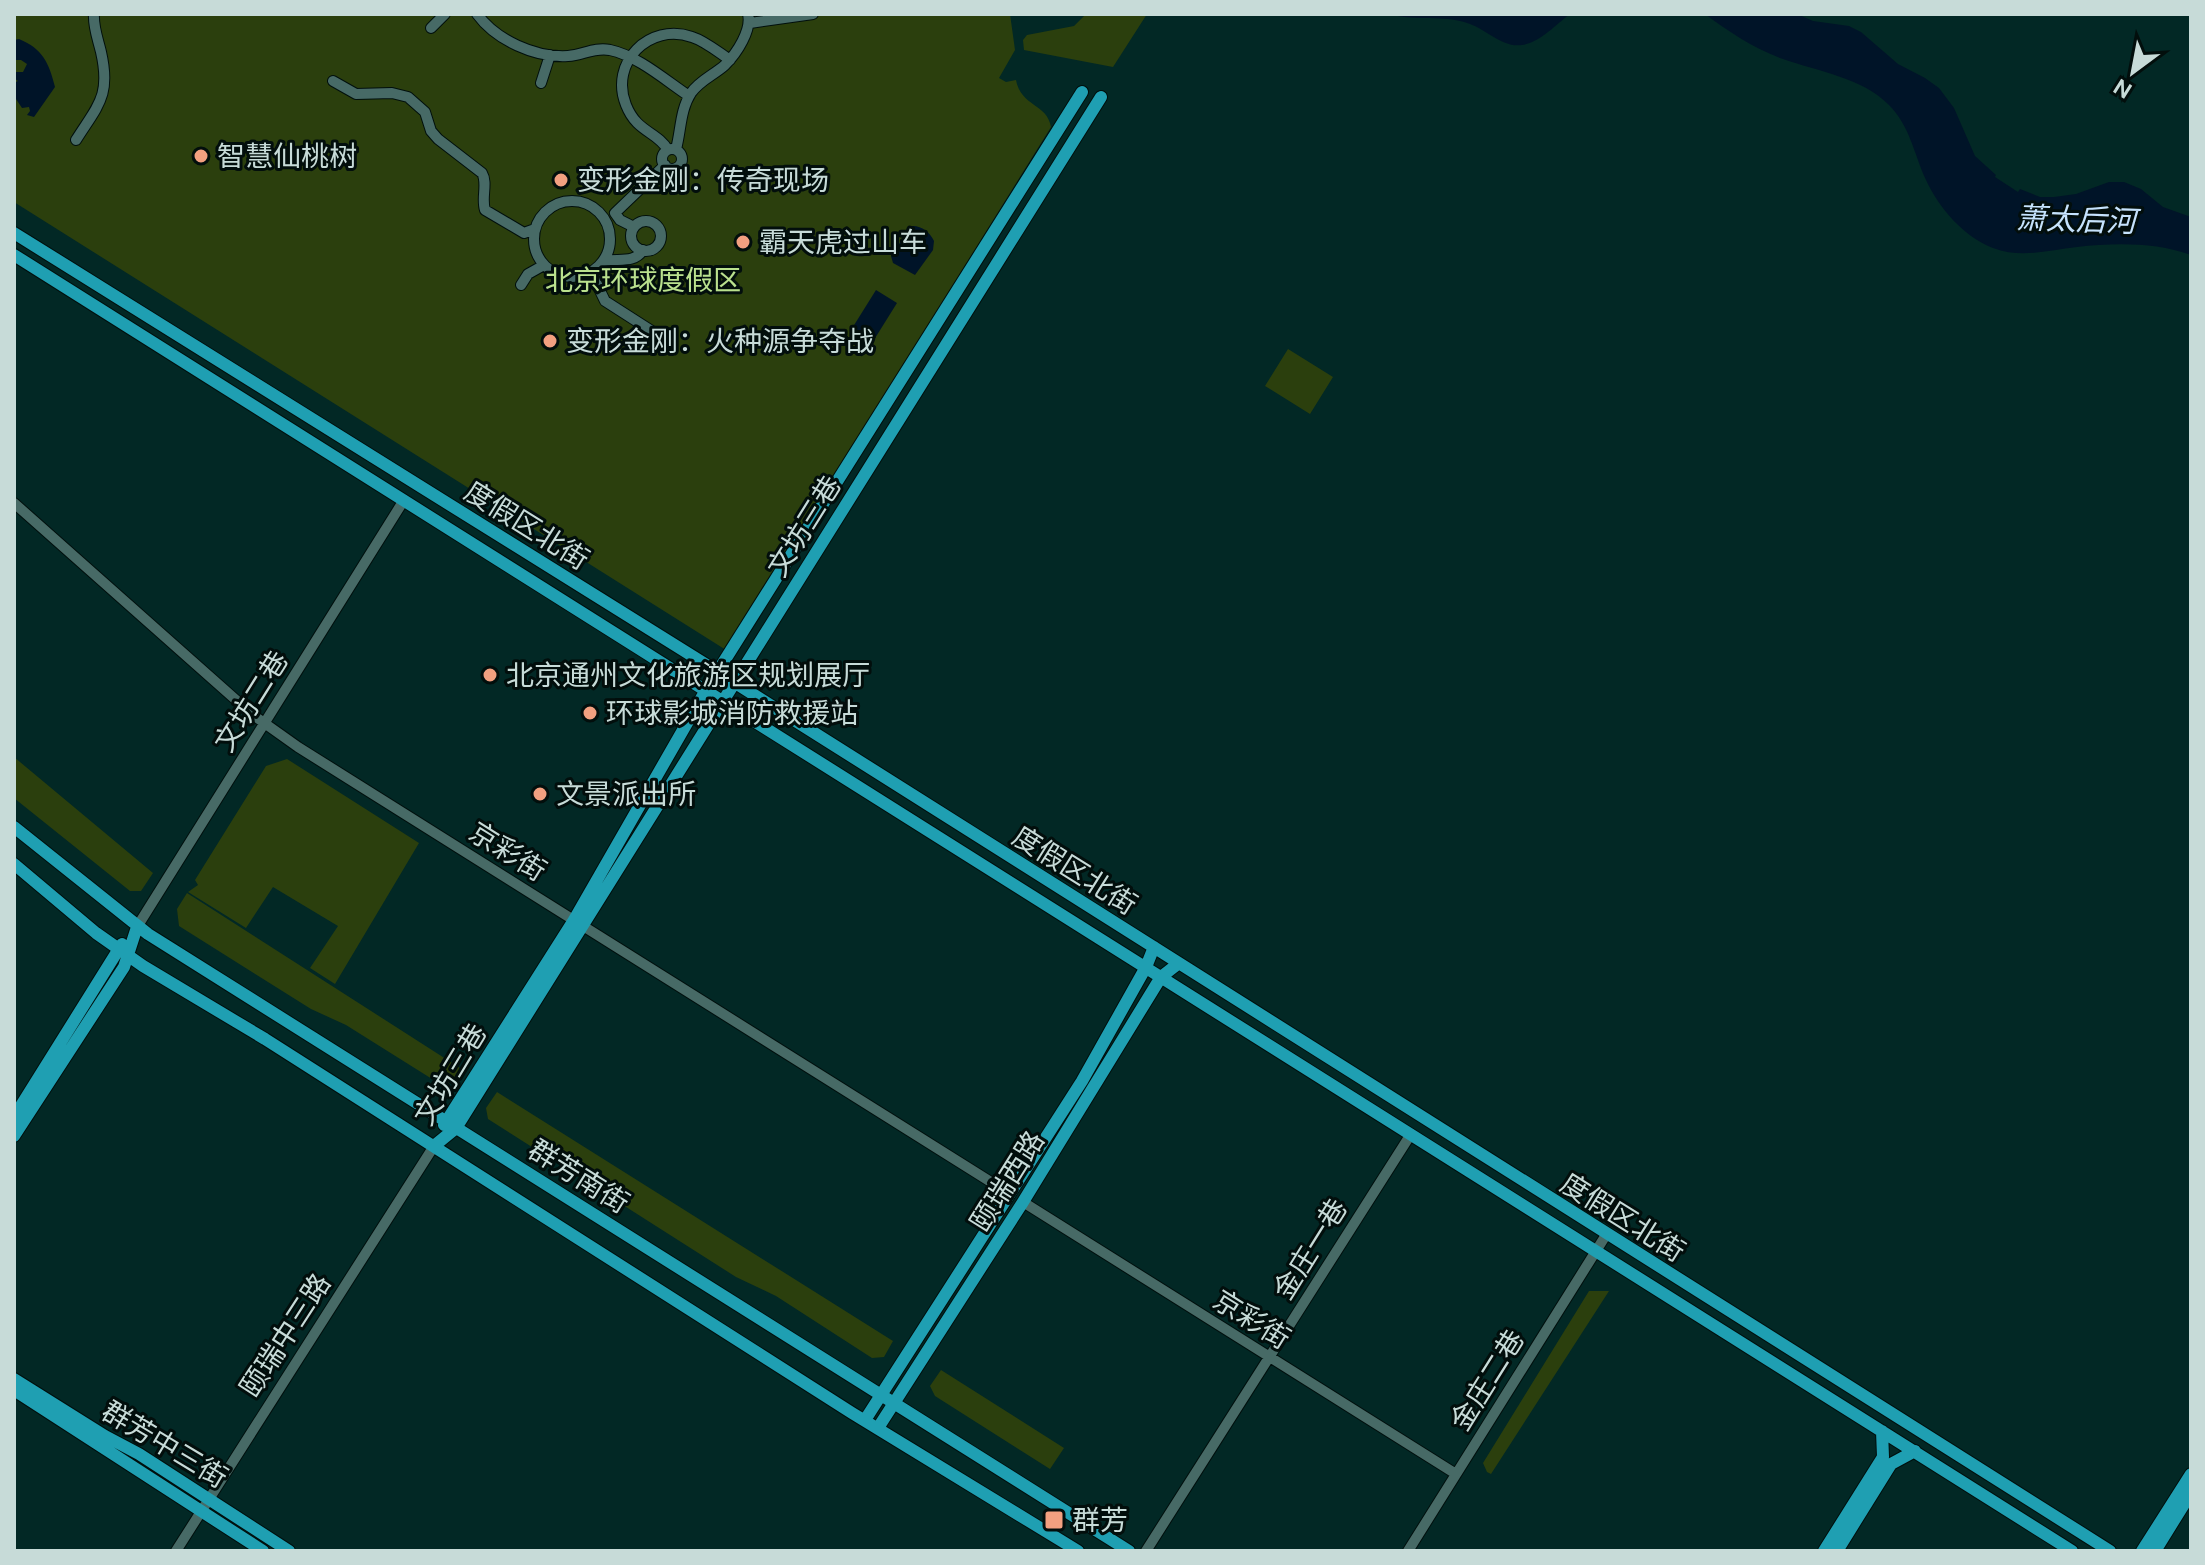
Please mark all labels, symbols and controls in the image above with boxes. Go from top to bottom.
north arrow [2093,32,2173,112]
text: N [2108,72,2137,105]
place label: 智慧仙桃树 [217,138,357,175]
marker: 智慧仙桃树 [192,147,210,165]
place label: 变形金刚：传奇现场 [577,162,829,199]
marker: 变形金刚：传奇现场 [552,171,570,189]
water label: 萧太后河 [2015,198,2142,241]
place label: 霸天虎过山车 [759,224,927,261]
marker: 霸天虎过山车 [734,233,752,251]
park label: 北京环球度假区 [545,262,741,299]
place label: 变形金刚：火种源争夺战 [566,323,874,360]
marker: 变形金刚：火种源争夺战 [541,332,559,350]
street label: 文坊三巷 [759,469,850,584]
street label: 度假区北街 [458,473,596,578]
street label: 文坊二巷 [206,644,297,759]
place label: 北京通州文化旅游区规划展厅 [506,657,870,694]
marker: 北京通州文化旅游区规划展厅 [481,666,499,684]
place label: 环球影城消防救援站 [606,695,858,732]
marker: 环球影城消防救援站 [581,704,599,722]
place label: 文景派出所 [556,776,696,813]
marker: 文景派出所 [531,785,549,803]
street label: 京彩街 [462,813,553,889]
street label: 度假区北街 [1006,818,1144,923]
street label: 文坊三巷 [406,1017,495,1132]
street label: 颐瑞西路 [962,1124,1053,1239]
street label: 群芳南街 [521,1131,636,1222]
street label: 度假区北街 [1554,1165,1692,1270]
street label: 金庄一巷 [1265,1192,1356,1307]
street label: 颐瑞中三路 [232,1266,339,1404]
street label: 京彩街 [1206,1281,1297,1357]
street label: 金庄二巷 [1442,1323,1533,1438]
street label: 群芳中三街 [95,1393,234,1496]
place label: 群芳 [1072,1502,1128,1539]
marker: 群芳 [1043,1509,1065,1531]

